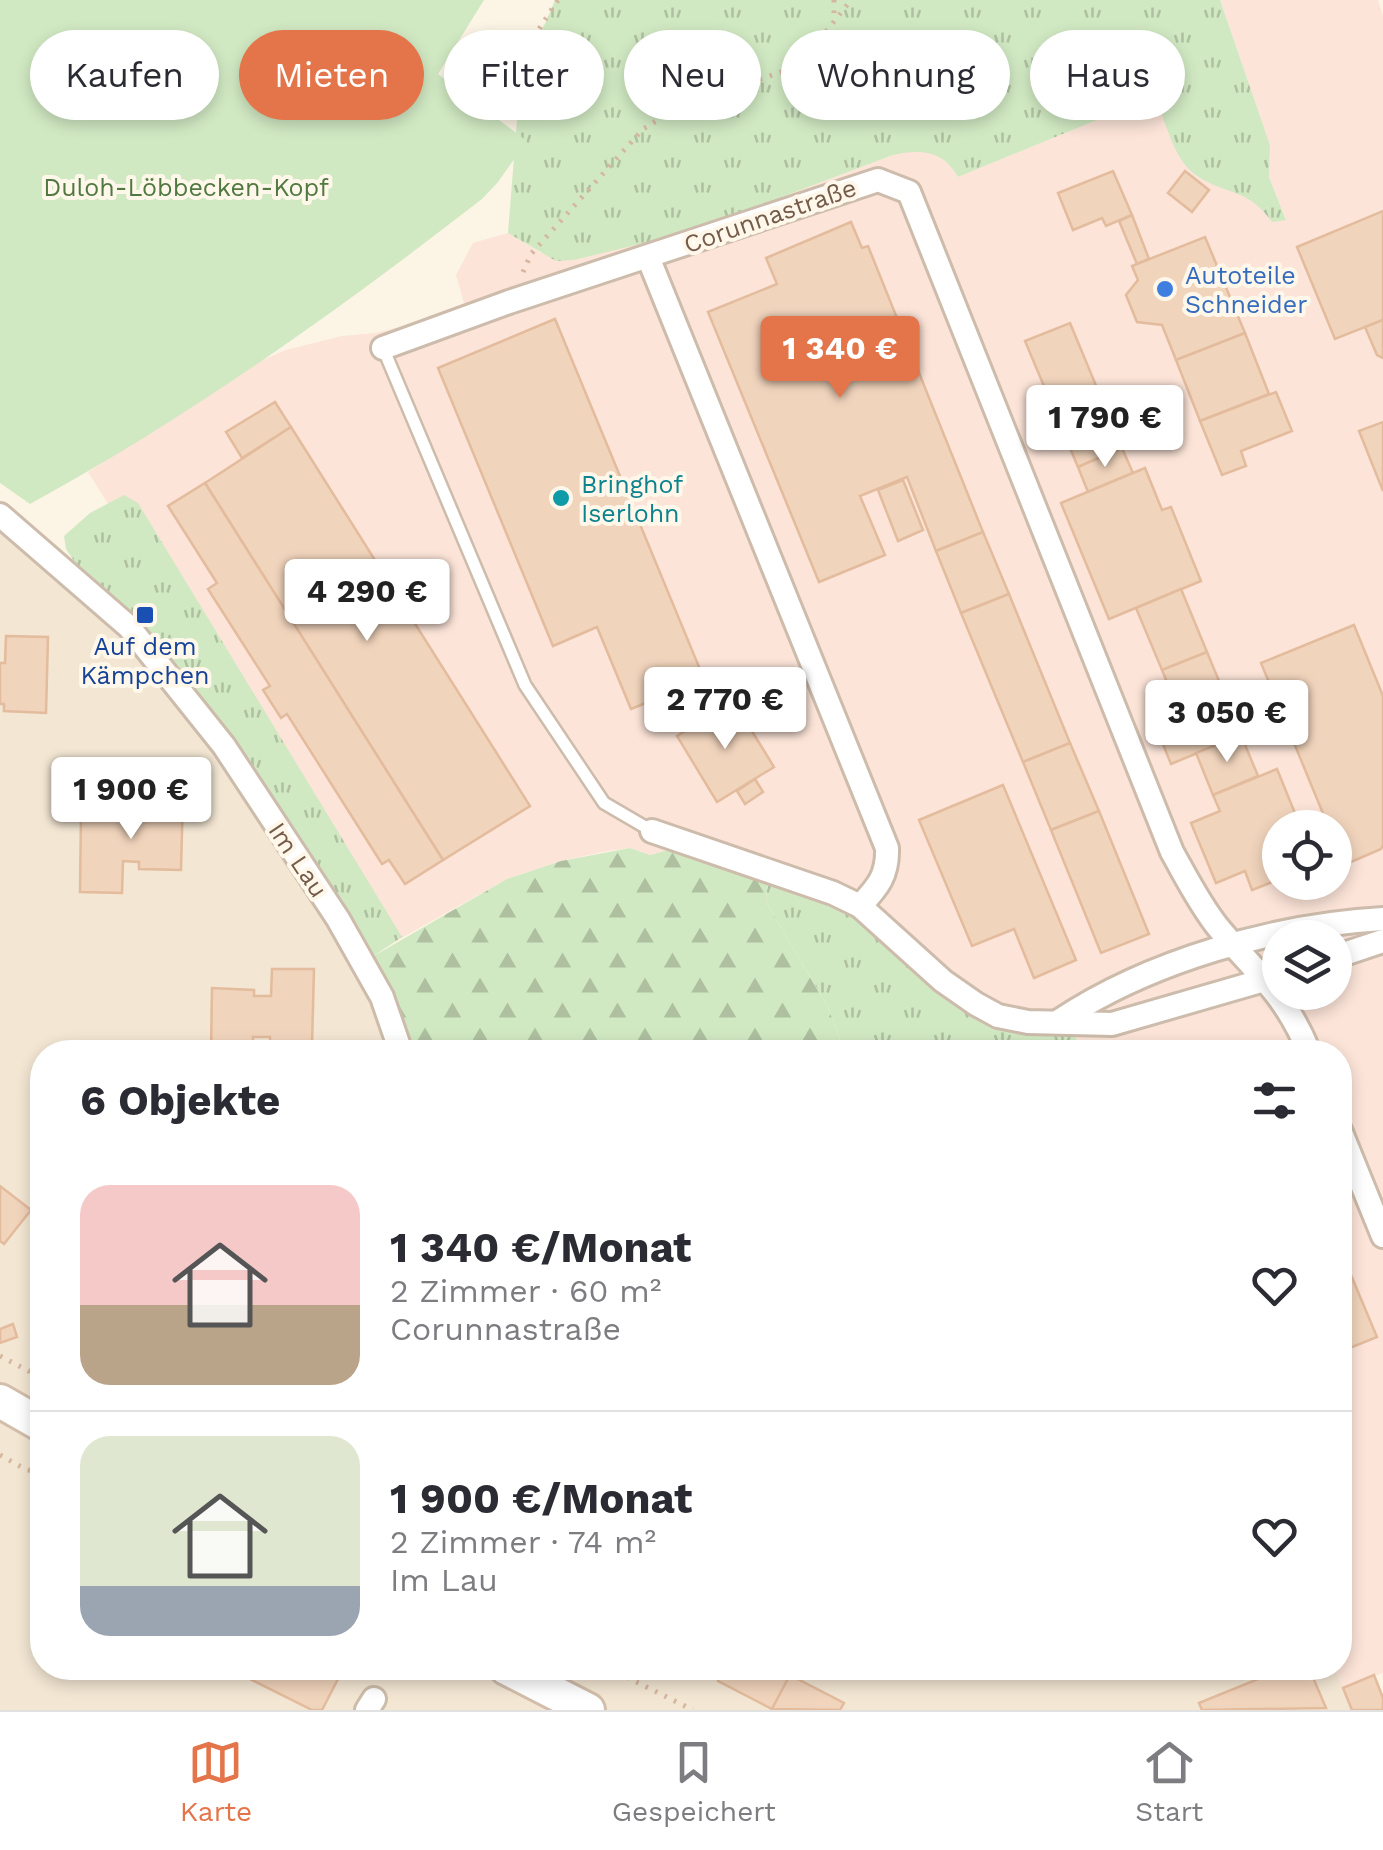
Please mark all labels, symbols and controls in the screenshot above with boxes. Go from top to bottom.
chip: Kaufen [30,30,219,120]
chip: Mieten [239,30,424,120]
chip: Filter [444,30,604,120]
chip: Neu [624,30,761,120]
chip: Wohnung [781,30,1010,120]
chip: Haus [1030,30,1185,120]
park label: Duloh-Löbbecken-Kopf [43,173,329,202]
street label: Corunnastraße [680,173,860,259]
place label: Autoteile Schneider [1185,261,1307,319]
marker: Autoteile Schneider [1154,278,1176,300]
pin: 1 340 € [748,316,932,401]
text: 1 340 € [783,329,897,367]
pin: 1 790 € [1013,385,1197,470]
text: 1 790 € [1048,398,1162,436]
place label: Bringhof Iserlohn [581,470,683,528]
marker: Bringhof Iserlohn [550,487,572,509]
pin: 4 290 € [275,559,459,644]
text: 4 290 € [307,572,427,610]
marker: Auf dem Kämpchen [134,604,156,626]
place label: Auf dem Kämpchen [80,632,210,690]
pin: 2 770 € [633,667,817,752]
text: 2 770 € [666,680,784,718]
pin: 3 050 € [1135,680,1319,765]
text: 3 050 € [1167,693,1287,731]
pin: 1 900 € [39,757,223,842]
text: 1 900 € [73,770,189,808]
map controls [1262,810,1352,1010]
button: locate [1262,810,1352,900]
street label: Im Lau [262,817,334,903]
button: layers [1262,920,1352,1010]
icon: filters [1247,1073,1302,1128]
text: 6 Objekte [80,1076,280,1125]
text: 1 340 €/Monat [390,1223,691,1272]
icon: home [160,1225,280,1345]
icon: heart [1247,1258,1302,1313]
text: 2 Zimmer · 60 m² [390,1272,662,1310]
text: Corunnastraße [390,1310,621,1348]
text: 1 900 €/Monat [390,1474,692,1523]
icon: home [160,1476,280,1596]
icon: heart [1247,1509,1302,1564]
text: 2 Zimmer · 74 m² [390,1523,656,1561]
text: Im Lau [390,1561,498,1599]
tab: Karte [180,1735,252,1828]
tab: Gespeichert [612,1735,776,1828]
tab: Start [1135,1735,1203,1828]

